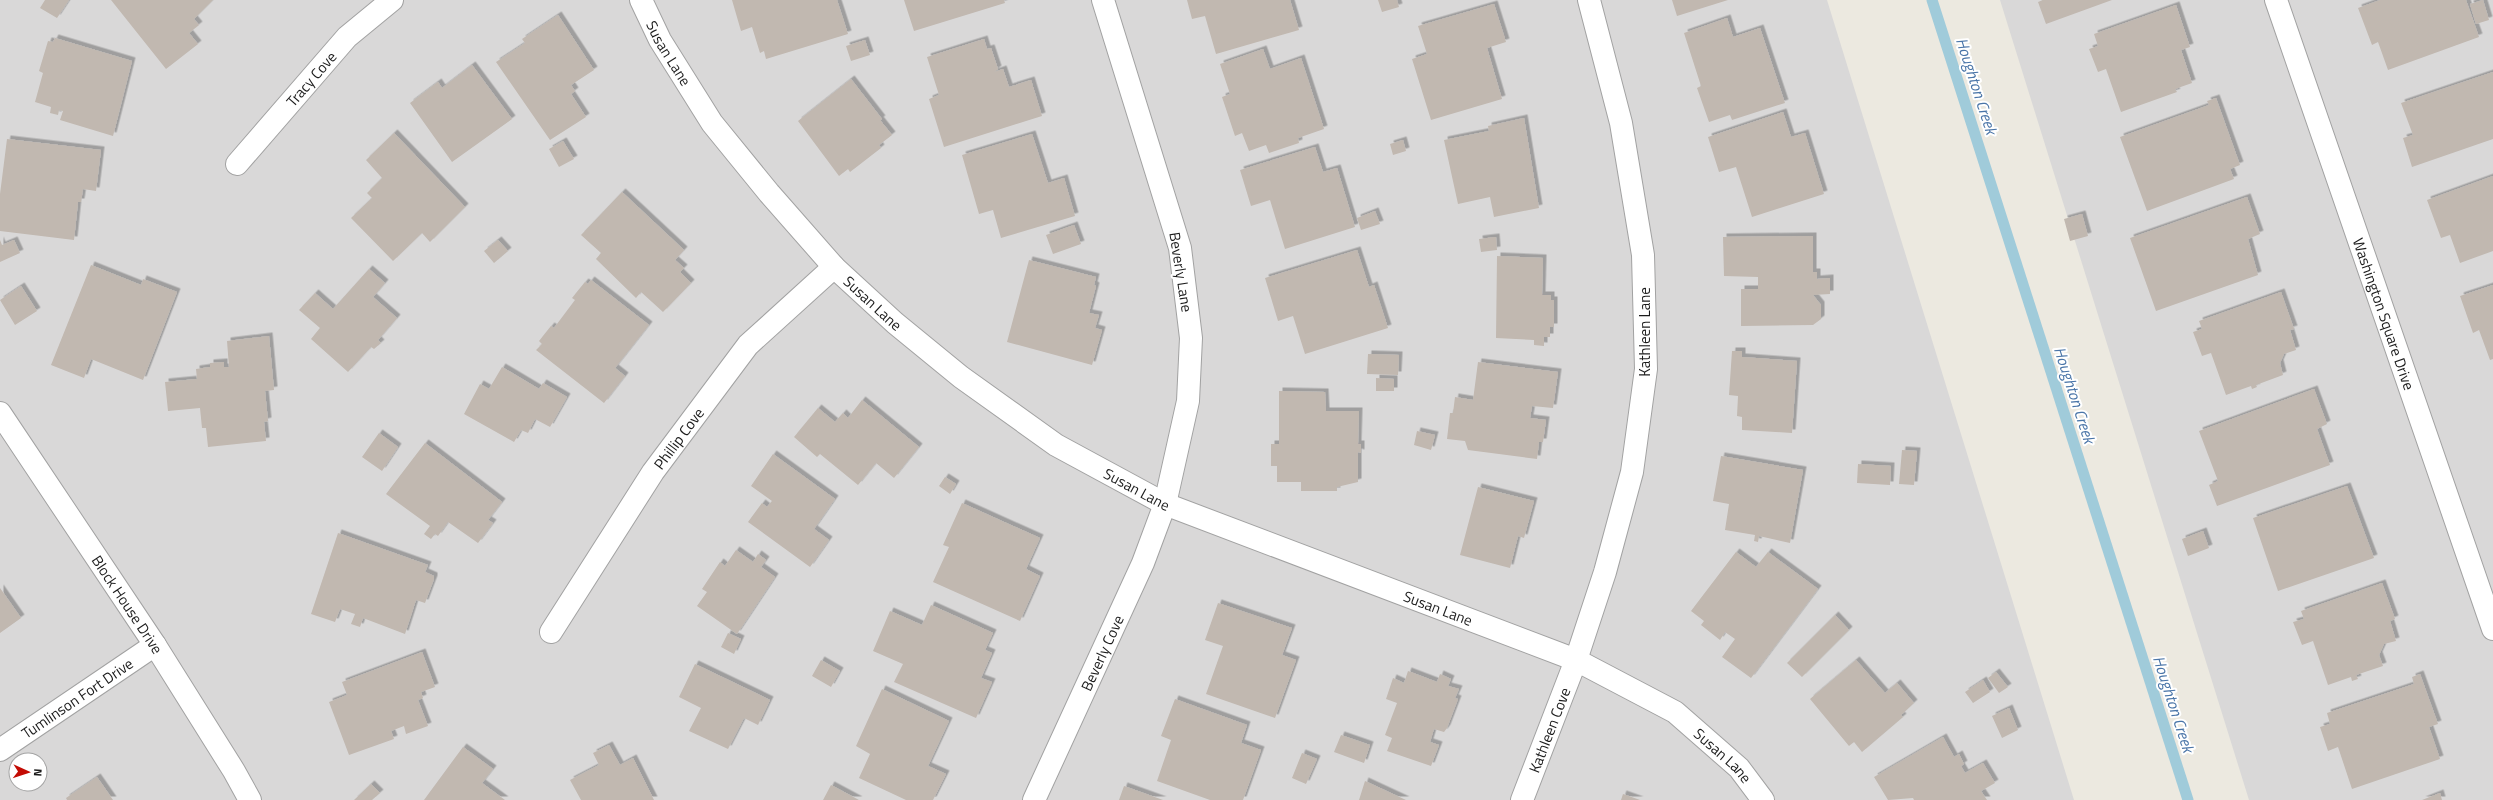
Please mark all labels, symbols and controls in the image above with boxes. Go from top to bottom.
street label: Susan Lane [641,17,697,90]
water label: Houghton Creek [1950,35,2005,139]
street label: Tracy Cove [280,46,342,111]
street label: Beverly Lane [1163,230,1199,314]
street label: Washington Square Drive [2347,235,2421,393]
street label: Susan Lane [839,270,907,336]
street label: Kathleen Lane [1633,287,1656,377]
water label: Houghton Creek [2048,344,2103,448]
street label: Phillip Cove [647,402,709,474]
street label: Susan Lane [1100,462,1173,516]
street label: Block House Drive [86,550,169,658]
street label: Susan Lane [1400,584,1476,631]
street label: Beverly Cove [1074,611,1129,694]
street label: Tumlinson Fort Drive [17,652,137,744]
water label: Houghton Creek [2147,653,2202,757]
street label: Kathleen Cove [1522,684,1576,776]
street label: Susan Lane [1689,722,1758,788]
north arrow [8,752,48,792]
text: N [30,768,46,777]

